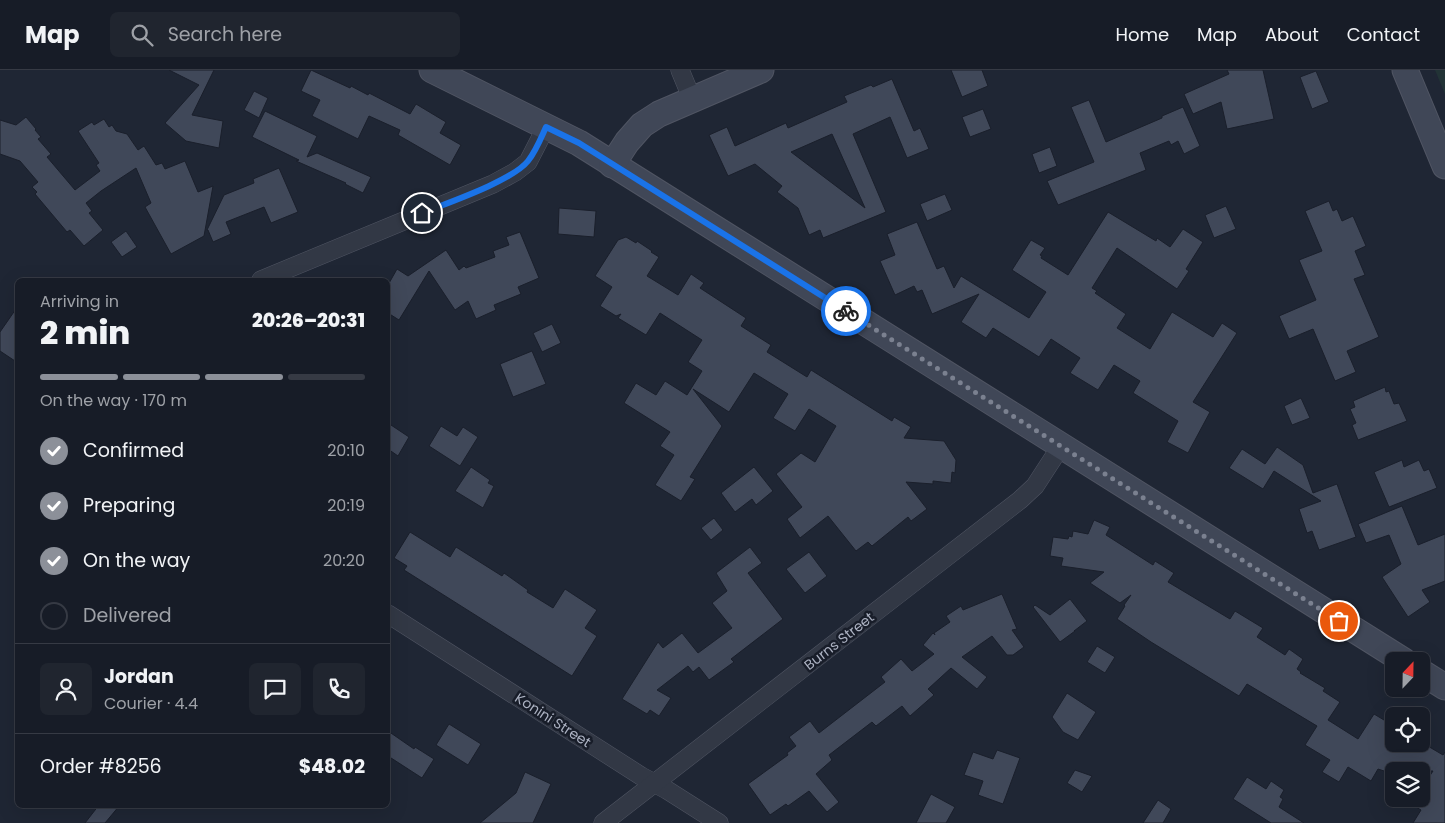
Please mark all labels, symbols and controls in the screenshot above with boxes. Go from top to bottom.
search box [110,12,460,57]
text: Map [25,18,80,51]
icon: search [128,21,156,49]
text: Search here [168,21,282,48]
text: Home [1115,22,1169,47]
text: Map [1197,22,1237,47]
text: About [1265,22,1319,47]
text: Contact [1347,22,1420,47]
pin [401,192,443,234]
icon: home [408,199,436,227]
courier [821,286,871,336]
text: Arriving in [40,290,119,313]
icon: bike [832,297,860,325]
text: 20:26–20:31 [252,307,365,334]
text: 2 min [40,310,130,355]
text: On the way · 170 m [40,389,187,412]
icon: check [40,437,68,465]
text: Confirmed [83,437,184,464]
text: 20:10 [327,439,365,462]
icon: check [40,492,68,520]
text: Preparing [83,492,175,519]
text: 20:19 [327,494,365,517]
icon: check [40,547,68,575]
text: On the way [83,547,190,574]
text: 20:20 [323,549,365,572]
pin [1318,600,1360,642]
text: Delivered [83,602,172,629]
street label: Burns Street [800,607,878,675]
icon: bag [1325,607,1353,635]
north arrow [1385,652,1430,698]
map controls [1385,652,1430,807]
button: person [40,663,92,715]
text: Jordan [104,663,174,690]
button: chat [249,663,301,715]
button: phone [313,663,365,715]
street label: Konini Street [511,688,595,752]
text: Courier · 4.4 [104,692,198,715]
button: locate [1385,707,1430,752]
text: Order #8256 [40,753,162,780]
text: $48.02 [299,753,365,780]
button: layers [1385,762,1430,807]

